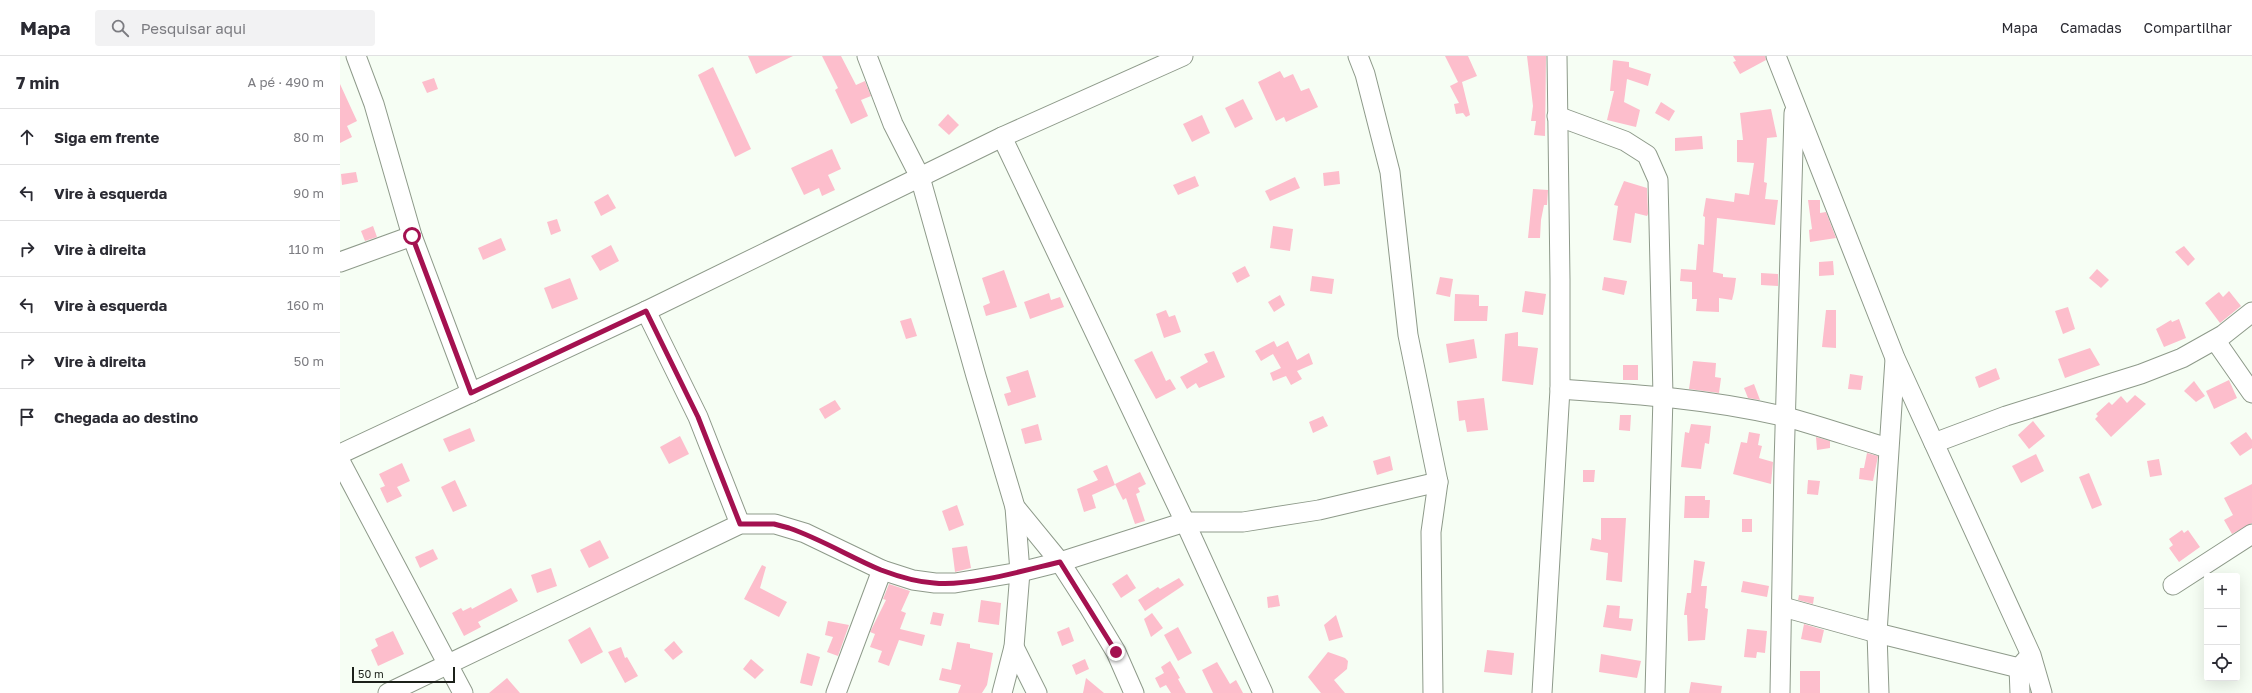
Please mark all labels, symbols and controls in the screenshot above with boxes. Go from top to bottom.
search box [95,10,375,46]
text: Mapa [20,16,71,39]
icon: search [109,17,131,39]
text: Pesquisar aqui [141,19,246,37]
text: Mapa [2001,19,2038,36]
text: Camadas [2060,19,2122,36]
text: Compartilhar [2144,19,2232,36]
text: 7 min [16,72,59,93]
text: A pé · 490 m [247,74,324,90]
icon: ahead [16,126,38,148]
text: Siga em frente [54,128,159,146]
text: 80 m [293,129,324,145]
icon: left [16,182,38,204]
text: Vire à esquerda [54,184,167,202]
text: 90 m [293,185,324,201]
route start [403,227,421,245]
icon: right [16,238,38,260]
text: Vire à direita [54,240,146,258]
text: 110 m [289,241,324,257]
icon: left [16,294,38,316]
text: Vire à esquerda [54,296,167,314]
text: 160 m [287,297,324,313]
icon: right [16,350,38,372]
text: Vire à direita [54,352,146,370]
text: 50 m [294,353,324,369]
icon: arrive [16,406,38,428]
text: Chegada ao destino [54,408,198,426]
map controls [2204,573,2240,681]
button: + [2204,573,2240,609]
button: − [2204,609,2240,645]
route end [1107,643,1125,661]
button: locate [2204,645,2240,681]
scale bar [352,665,455,684]
text: 50 m [358,667,384,680]

